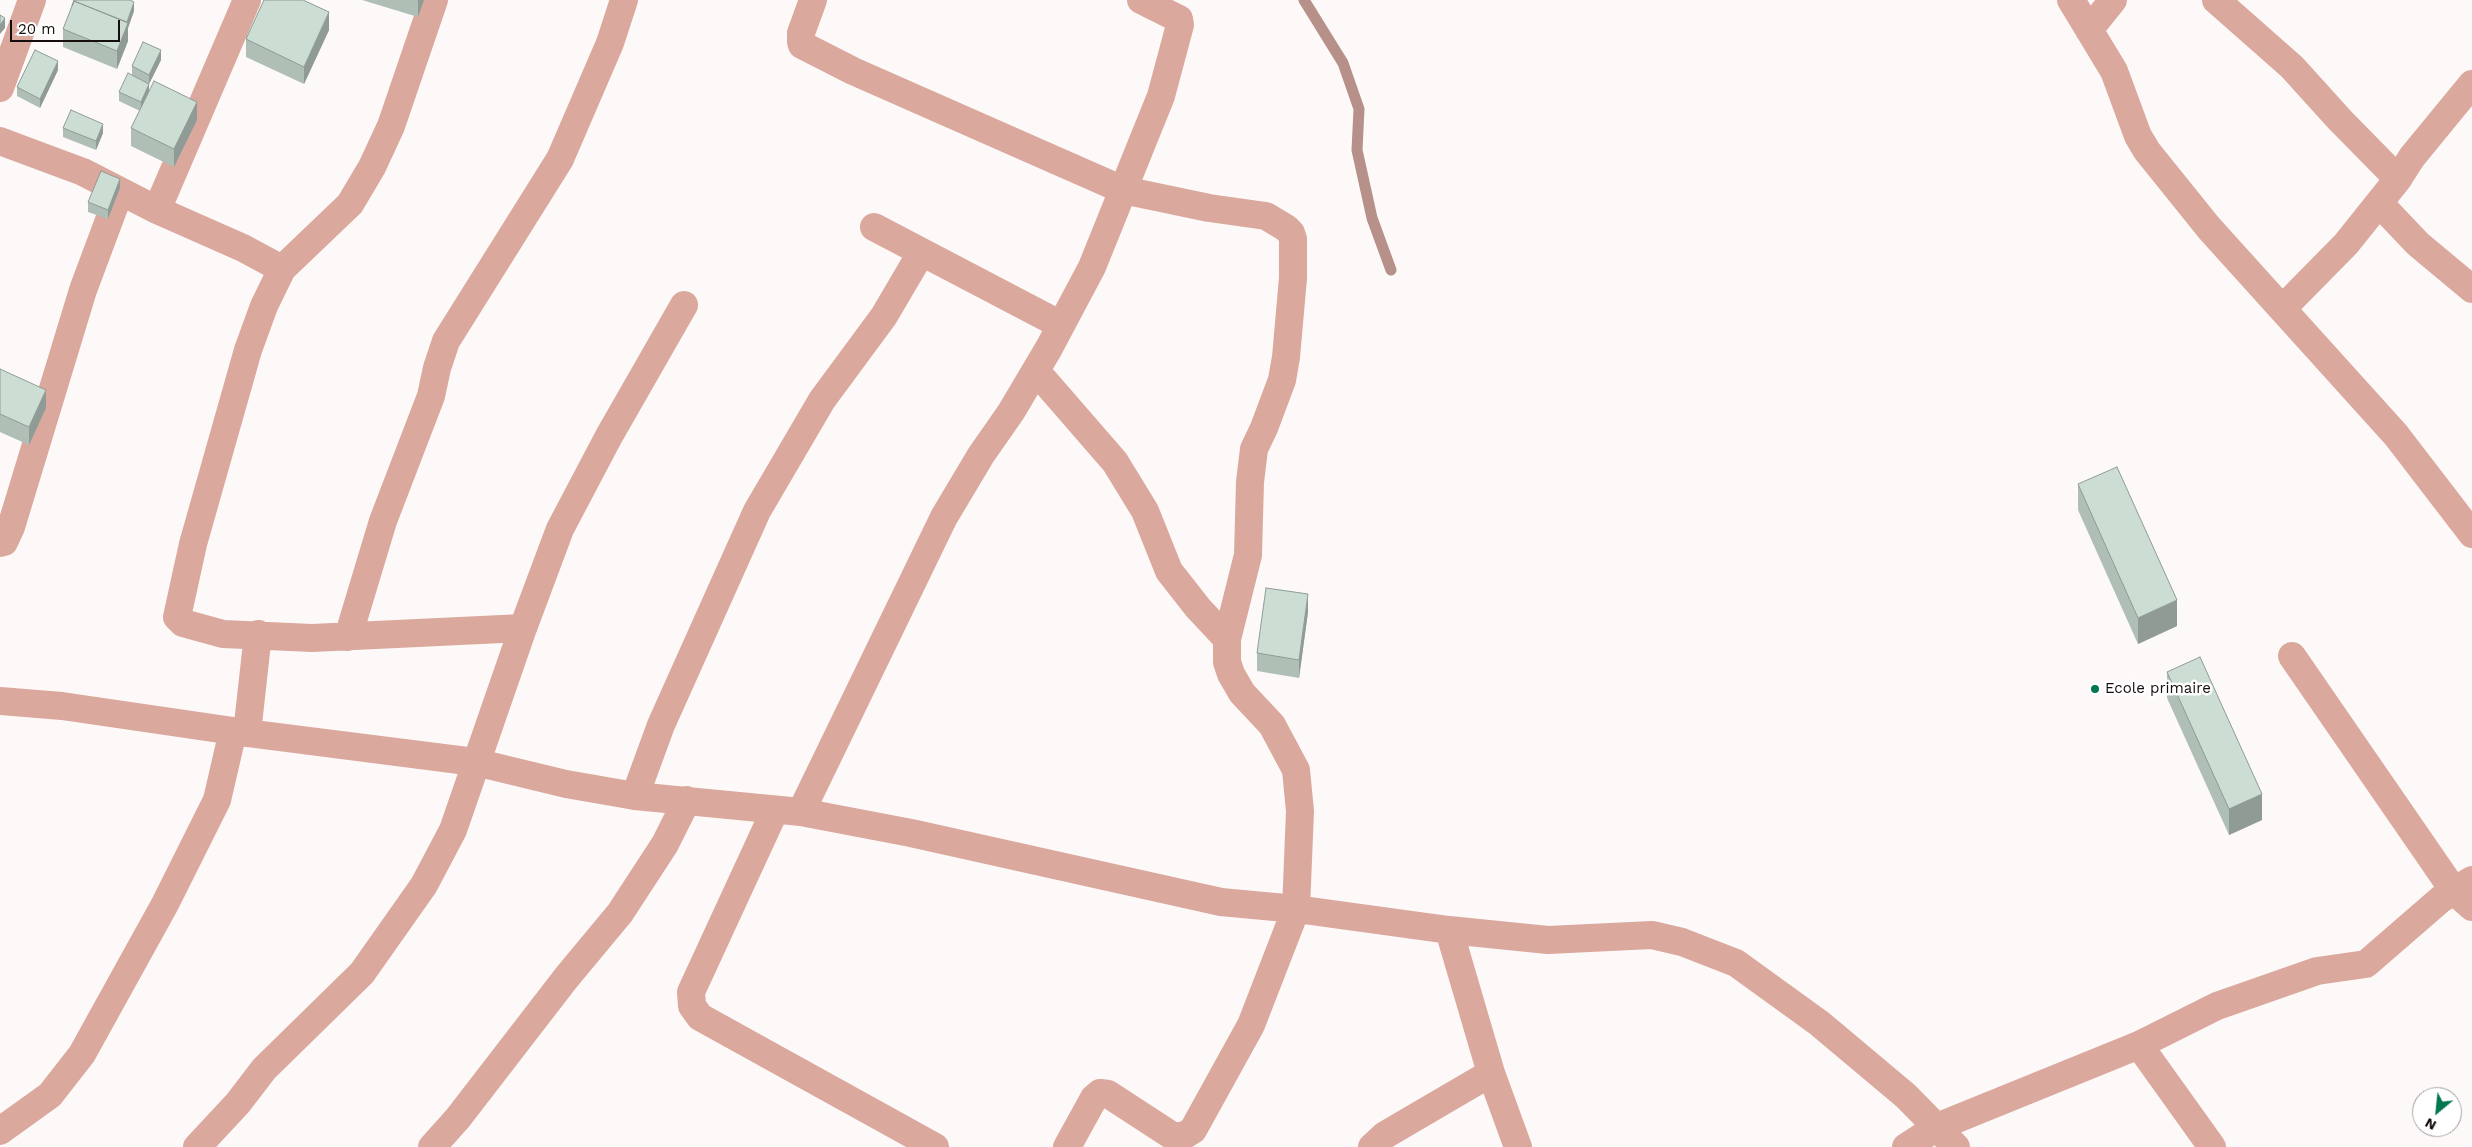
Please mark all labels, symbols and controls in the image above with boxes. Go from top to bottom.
scale bar [12,10,122,42]
text: 20 m [18,20,56,38]
place label: Ecole primaire [2105,680,2211,698]
marker: Ecole primaire [2089,683,2101,695]
north arrow [2412,1087,2462,1137]
text: N [2422,1115,2439,1134]

